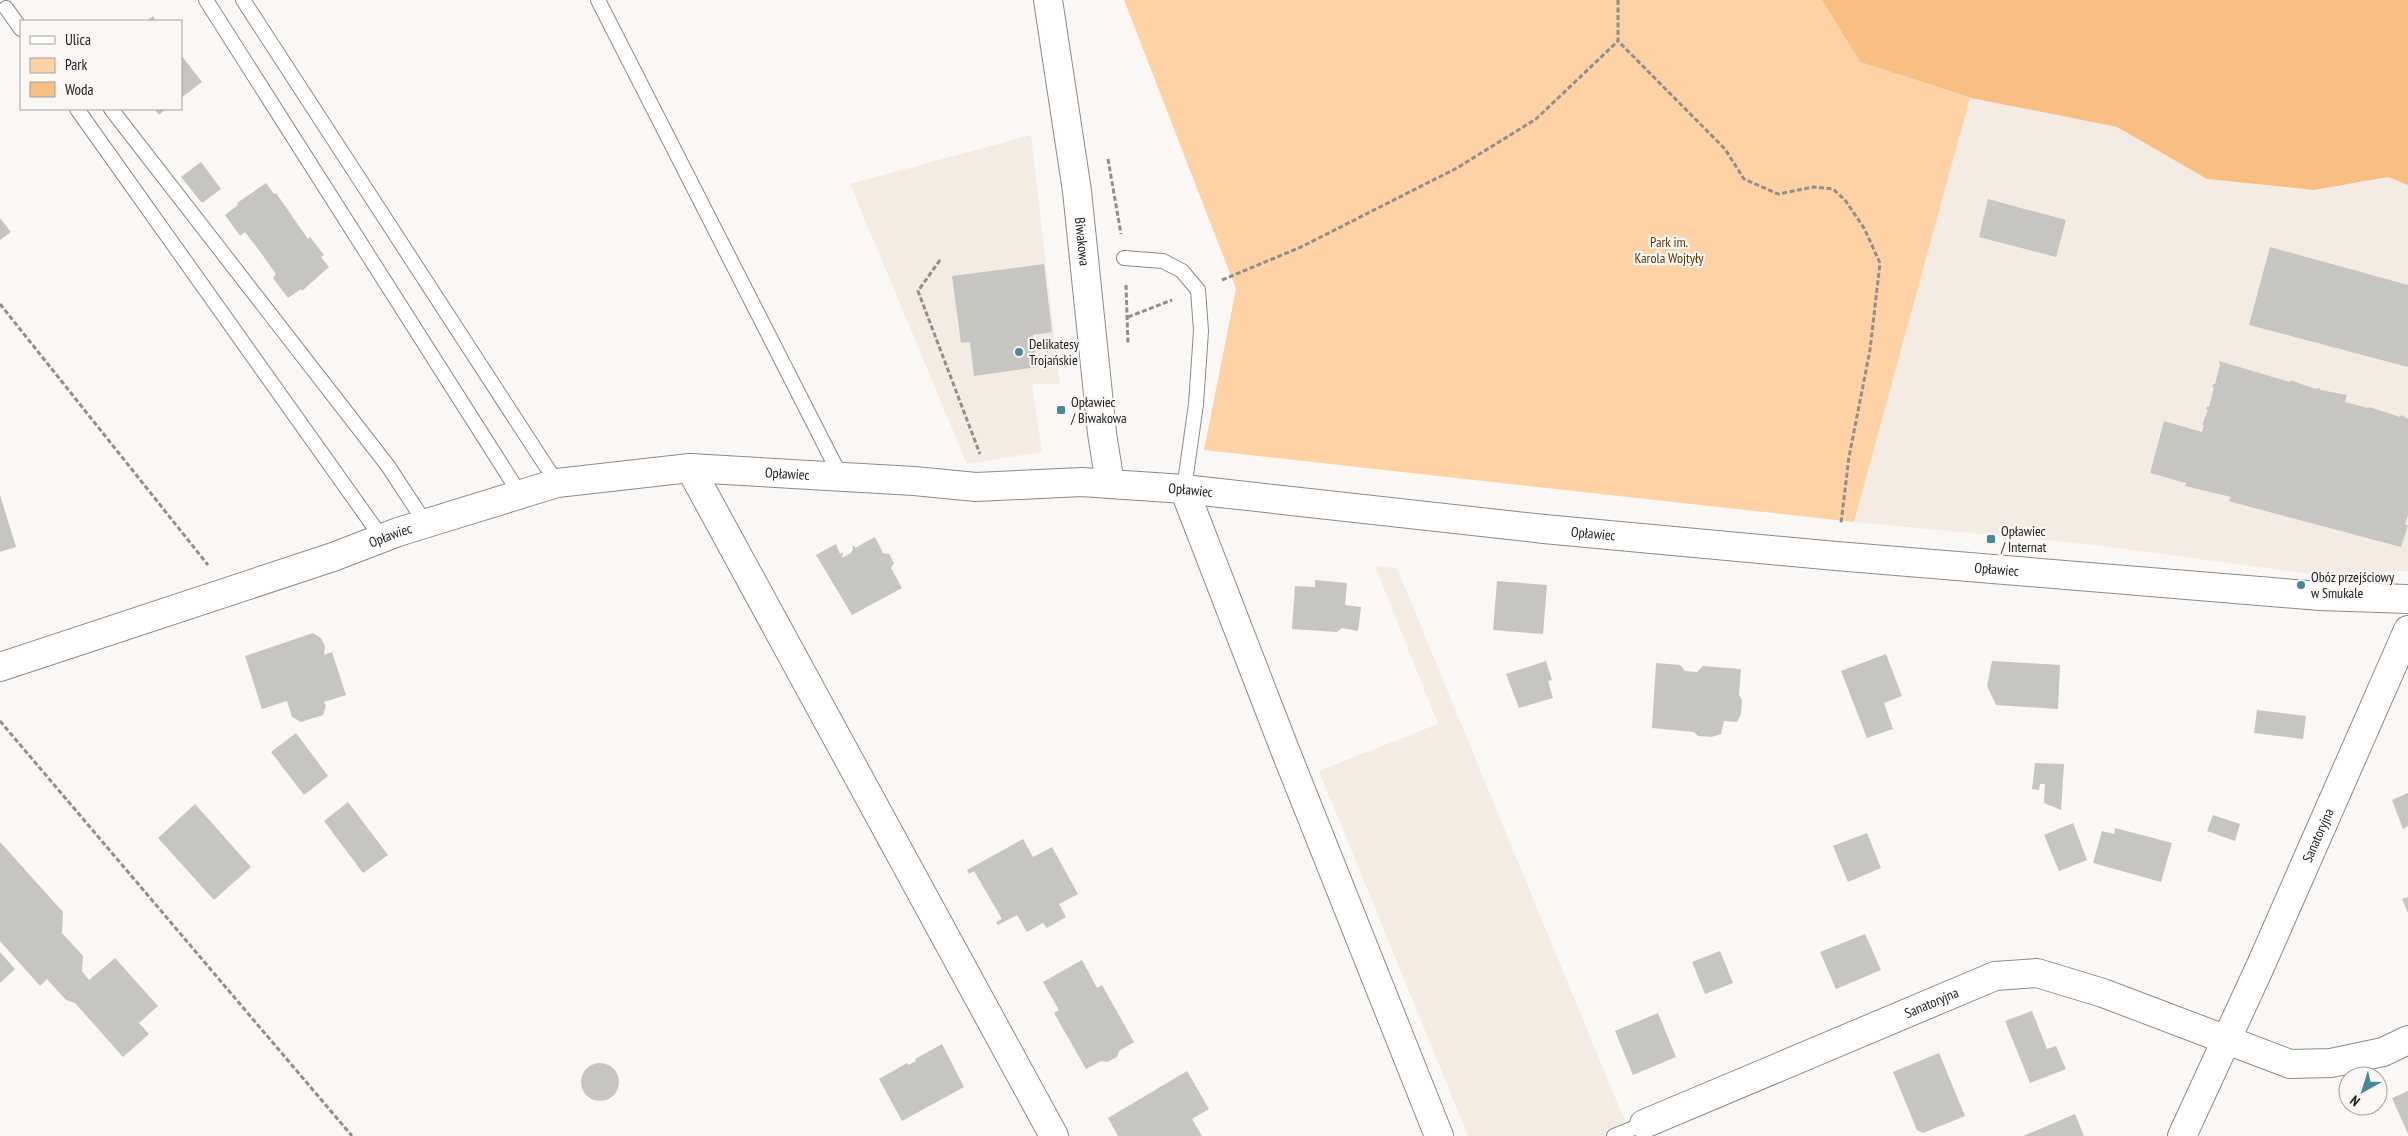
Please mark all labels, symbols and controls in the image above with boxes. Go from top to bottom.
legend [20,20,182,110]
text: Ulica [65,30,91,49]
text: Park [65,55,87,74]
text: Woda [65,80,94,99]
street label: Biwakowa [1071,216,1094,267]
park label: Park im. Karola Wojtyły [1634,233,1704,267]
place label: Delikatesy Trojańskie [1029,335,1080,369]
marker: Delikatesy Trojańskie [1013,346,1025,358]
place label: Opławiec / Biwakowa [1070,393,1127,427]
marker: Opławiec / Biwakowa [1055,404,1067,416]
street label: Opławiec [764,463,810,484]
street label: Opławiec [1168,479,1214,501]
street label: Opławiec [366,519,414,551]
place label: Opławiec / Internat [2000,522,2047,556]
street label: Opławiec [1570,523,1616,545]
marker: Opławiec / Internat [1985,533,1997,545]
street label: Opławiec [1974,558,2020,580]
place label: Obóz przejściowy w Smukale [2311,568,2395,602]
marker: Obóz przejściowy w Smukale [2295,579,2307,591]
street label: Sanatoryjna [2298,806,2338,865]
street label: Sanatoryjna [1902,983,1961,1022]
north arrow [2338,1066,2388,1116]
text: N [2346,1092,2363,1110]

